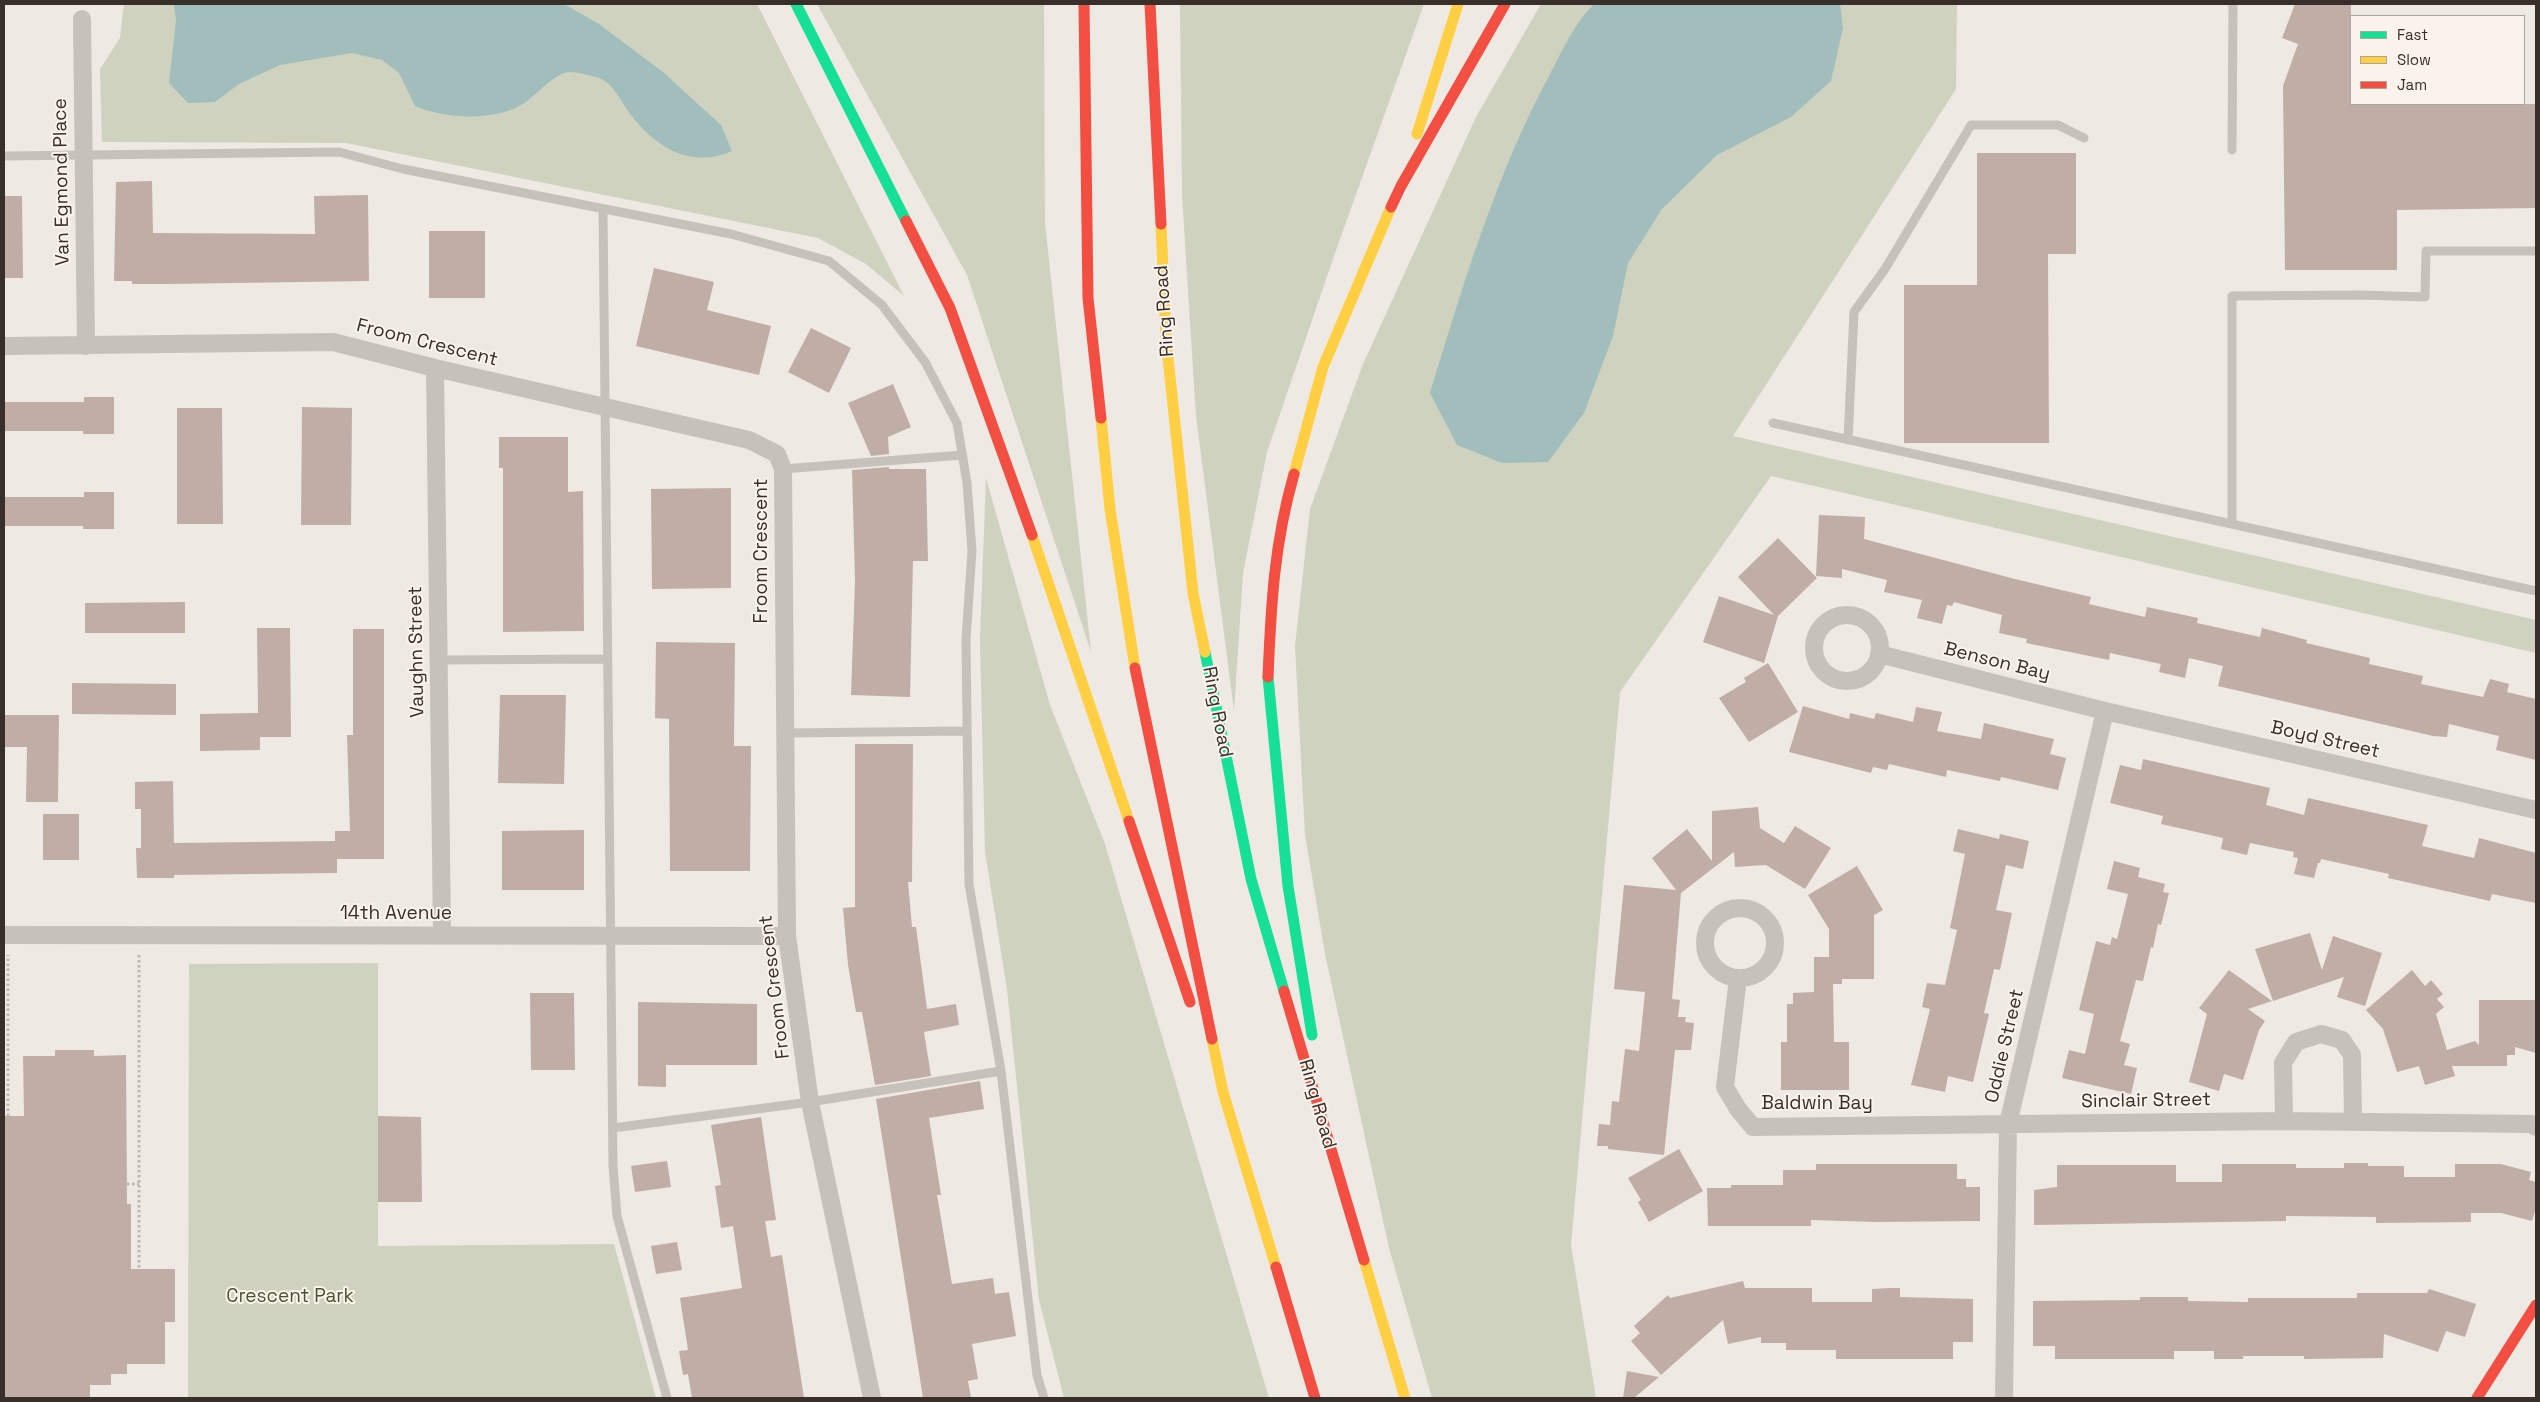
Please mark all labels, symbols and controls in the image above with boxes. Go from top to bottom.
legend [2350,15,2525,105]
text: Fast [2397,25,2428,44]
text: Slow [2397,50,2431,69]
text: Jam [2397,75,2427,94]
street label: Van Egmond Place [49,98,75,266]
street label: Ring Road [1150,264,1180,358]
street label: Froom Crescent [354,314,500,372]
street label: Froom Crescent [751,479,773,623]
street label: Vaughn Street [404,586,430,718]
street label: Benson Bay [1942,638,2052,686]
street label: Ring Road [1197,665,1237,759]
street label: Boyd Street [2268,716,2382,764]
street label: 14th Avenue [340,903,452,925]
street label: Froom Crescent [755,914,795,1060]
street label: Oddie Street [1981,987,2029,1105]
street label: Ring Road [1293,1057,1341,1151]
street label: Sinclair Street [2081,1088,2211,1114]
street label: Baldwin Bay [1761,1093,1873,1115]
park label: Crescent Park [226,1286,354,1308]

